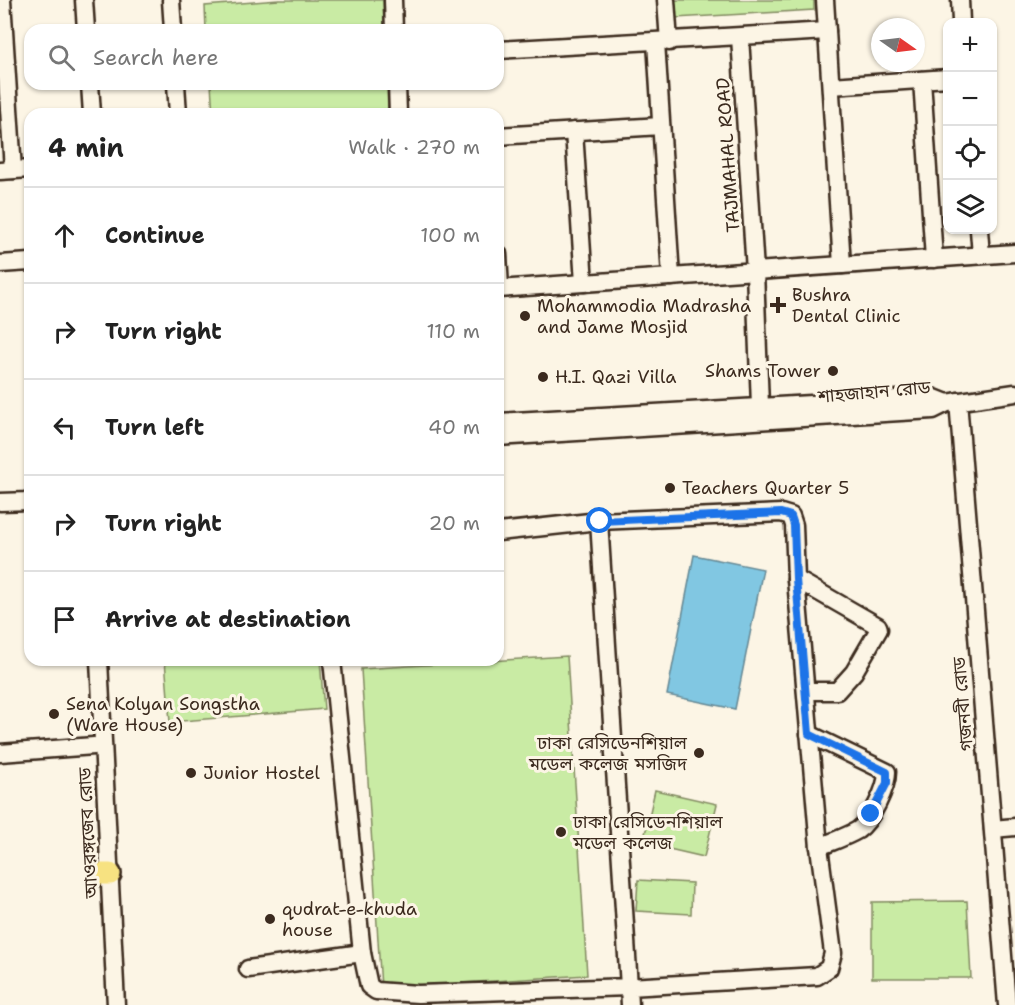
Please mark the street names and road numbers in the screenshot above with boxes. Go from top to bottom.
street label: TAJMAHAL ROAD [711,77,745,233]
street label: শাহজাহান রোড [816,375,932,409]
street label: গজনবী রোড [947,656,979,752]
street label: আওরঙ্গজেব রোড [73,767,103,900]

